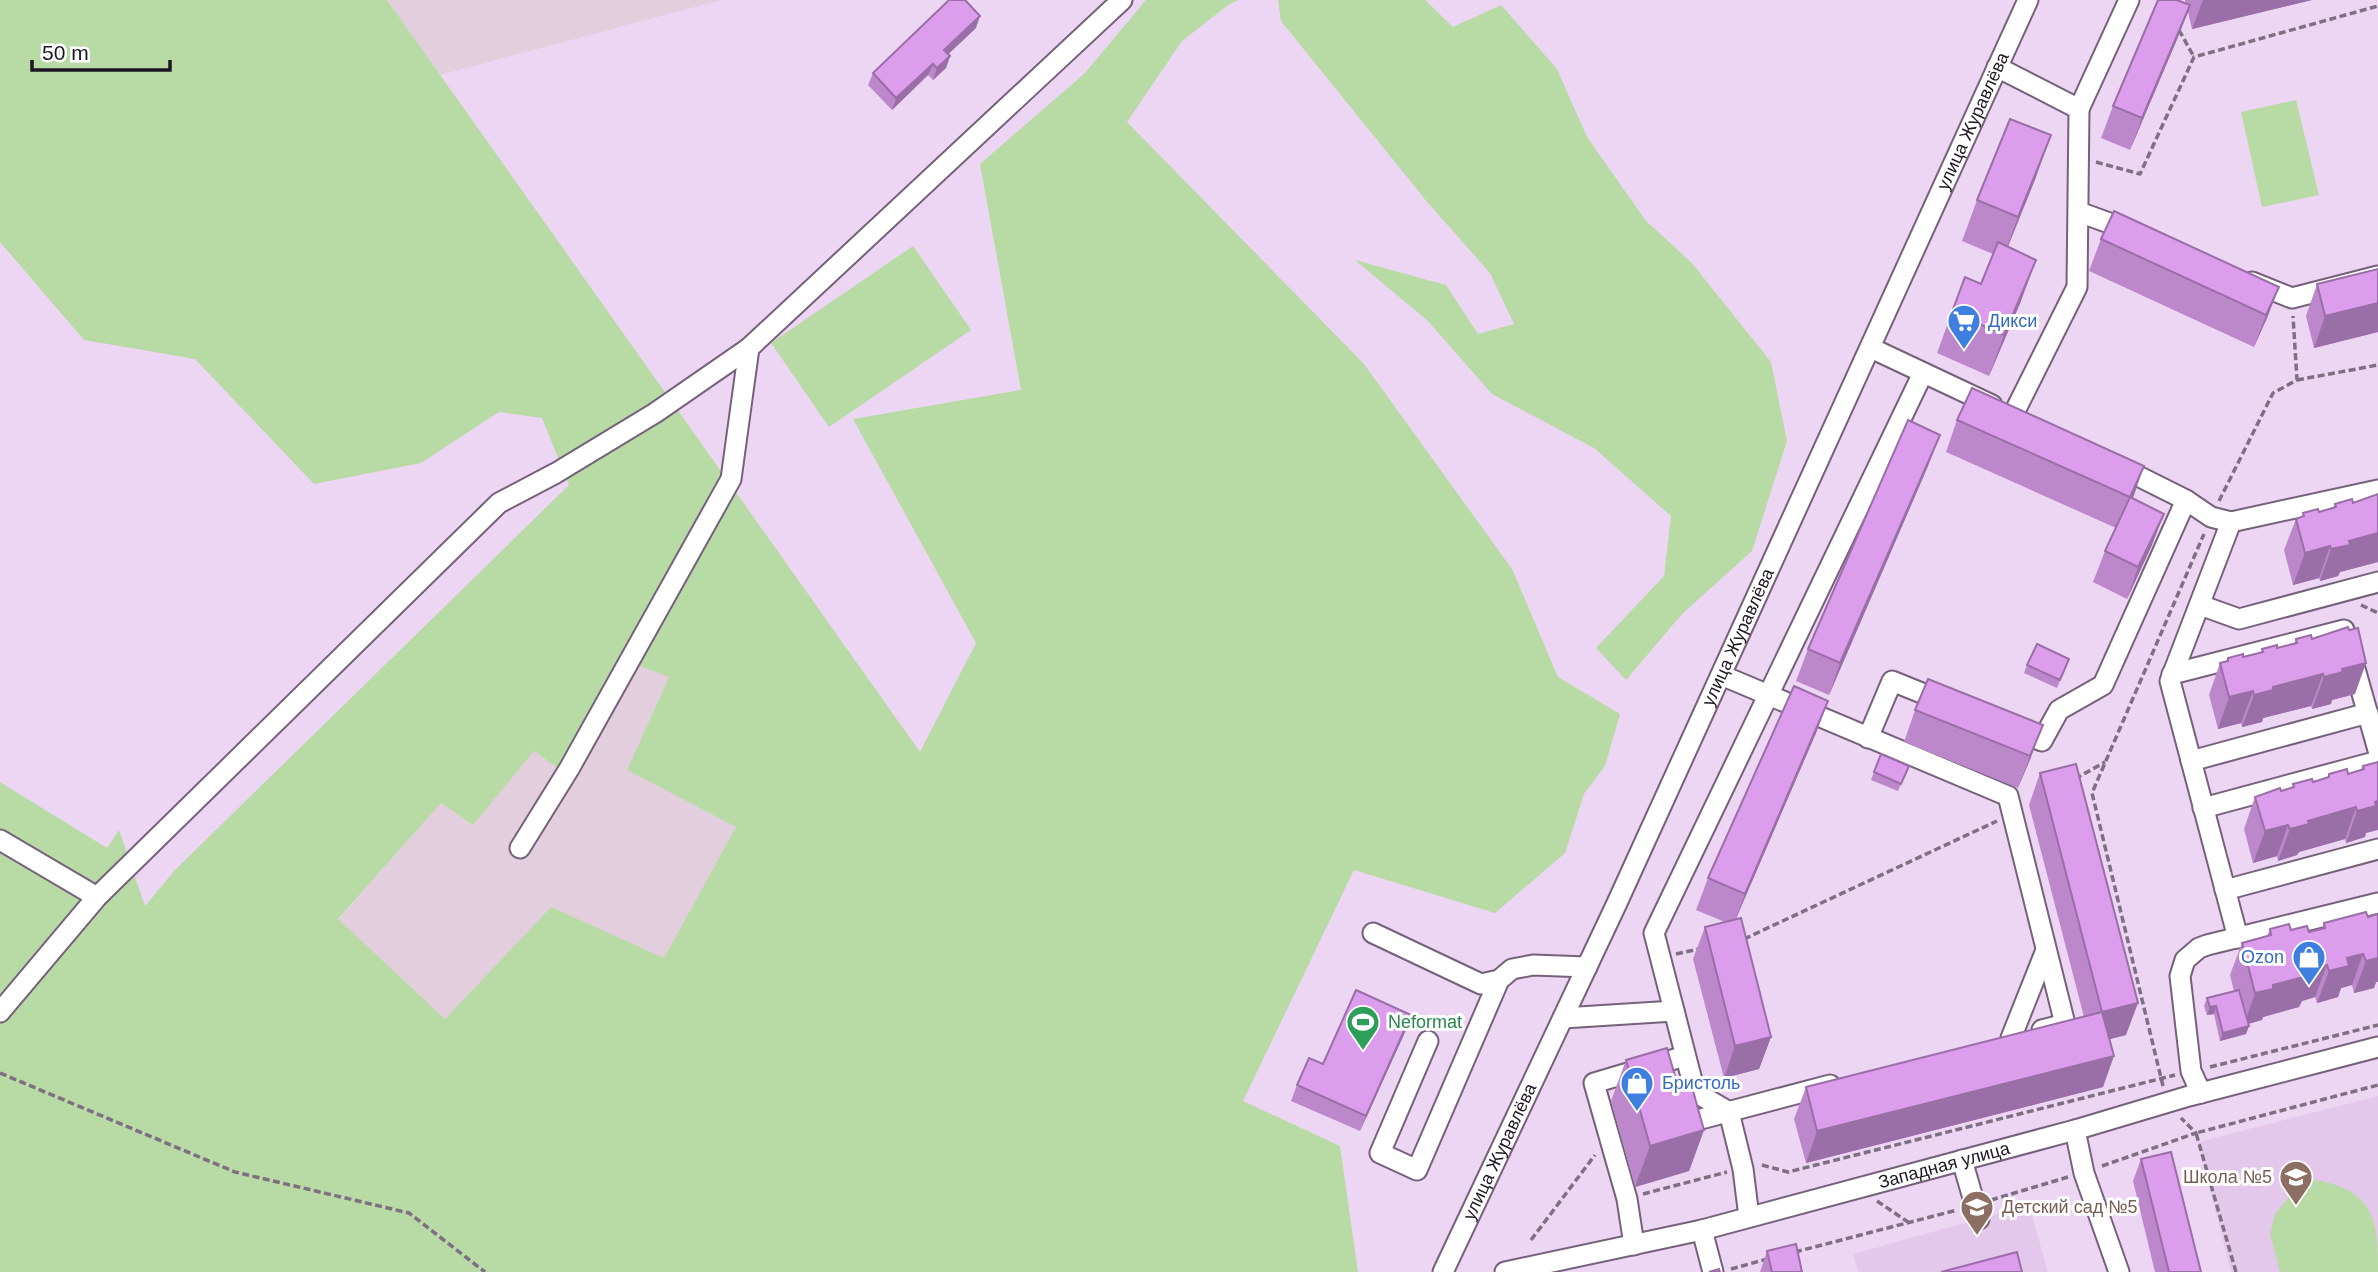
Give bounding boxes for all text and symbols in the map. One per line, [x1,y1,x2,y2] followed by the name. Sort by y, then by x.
[32,28,170,72] scale bar
[42,41,89,64] text: 50 m
[1933,48,2013,193] street label: улица Журавлёва
[1945,302,1983,351] supermarket icon: Дикси
[1988,311,2037,331] place label: Дикси
[1698,564,1778,709] street label: улица Журавлёва
[2290,938,2328,987] shop icon: Ozon
[2241,947,2284,967] place label: Ozon
[1344,1003,1382,1052] sports icon: Neformat
[1388,1012,1462,1032] place label: Neformat
[1618,1064,1656,1113] shop icon: Бристоль
[1662,1073,1740,1093] place label: Бристоль
[1459,1079,1541,1223] street label: улица Журавлёва
[1876,1138,2013,1192] street label: Западная улица
[2277,1158,2315,1207] school or university icon: Школа №5
[2183,1167,2272,1187] place label: Школа №5
[1958,1188,1996,1237] school or university icon: Детский сад №5
[2002,1197,2137,1217] place label: Детский сад №5

